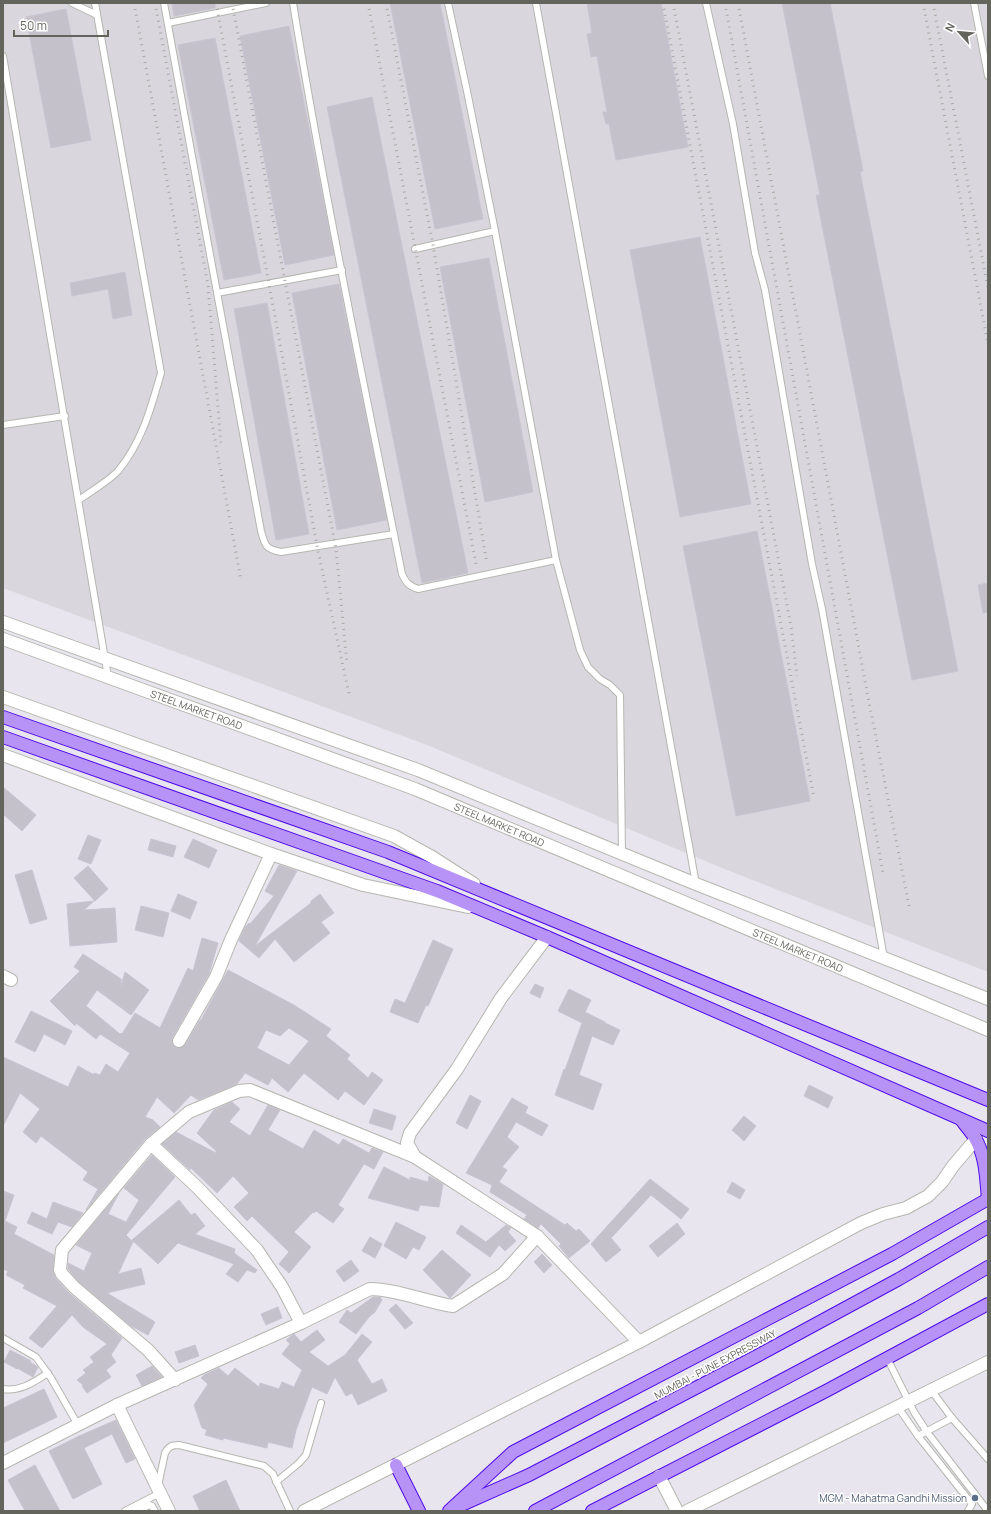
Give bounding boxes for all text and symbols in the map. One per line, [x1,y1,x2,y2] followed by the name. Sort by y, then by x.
[14,12,108,38] scale bar
[939,12,979,52] north arrow
[20,17,47,34] text: 50 m
[941,20,958,34] text: N
[149,686,245,733] street label: STEEL MARKET ROAD
[452,799,547,850] street label: STEEL MARKET ROAD
[751,925,846,975] street label: STEEL MARKET ROAD
[652,1326,779,1402] street label: MUMBAI - PUNE EXPRESSWAY
[819,1491,967,1505] place label: MGM - Mahatma Gandhi Mission
[970,1493,980,1503] marker: MGM - Mahatma Gandhi Mission

